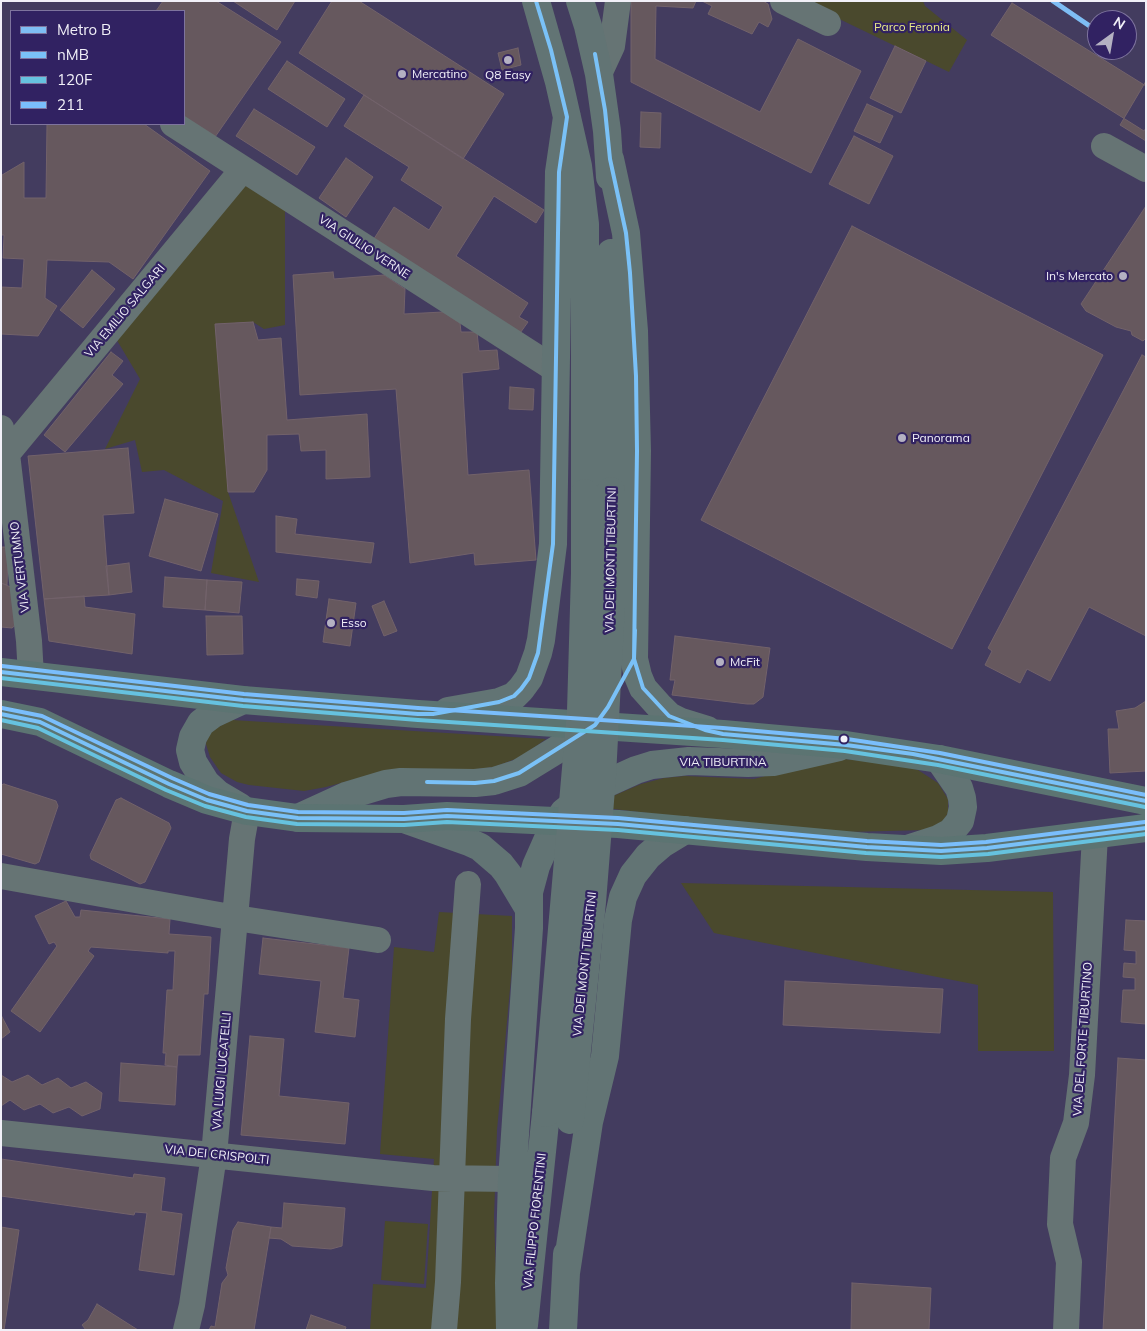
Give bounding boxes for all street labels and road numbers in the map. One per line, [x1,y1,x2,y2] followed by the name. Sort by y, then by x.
[316,212,412,282] street label: VIA GIULIO VERNE
[82,261,168,361] street label: VIA EMILIO SALGARI
[603,487,619,633] street label: VIA DEI MONTI TIBURTINI
[7,521,33,613] street label: VIA VERTUMNO
[680,755,766,769] street label: VIA TIBURTINA
[570,891,600,1037] street label: VIA DEI MONTI TIBURTINI
[1070,962,1096,1116] street label: VIA DEL FORTE TIBURTINO
[210,1012,234,1130] street label: VIA LUIGI LUCATELLI
[164,1142,270,1168] street label: VIA DEI CRISPOLTI
[521,1152,549,1290] street label: VIA FILIPPO FIORENTINI

